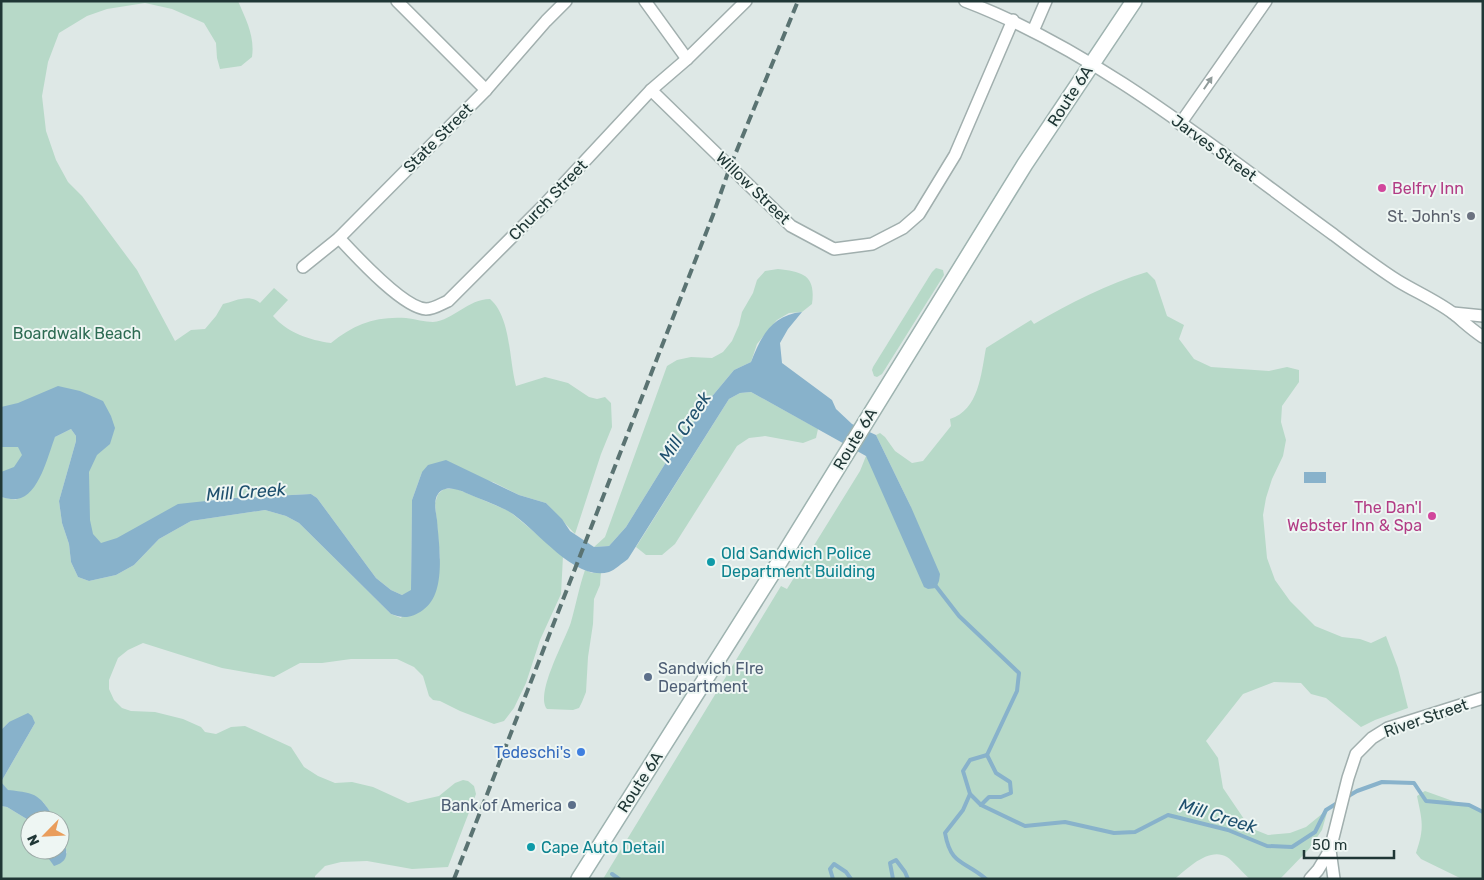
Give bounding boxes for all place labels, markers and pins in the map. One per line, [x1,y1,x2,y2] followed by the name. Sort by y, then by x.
[1392,179,1464,198] place label: Belfry Inn
[1376,182,1388,194] marker: Belfry Inn
[1387,207,1461,226] place label: St. John's
[1465,210,1477,222] marker: St. John's
[1287,498,1422,535] place label: The Dan'l Webster Inn & Spa
[1426,510,1438,522] marker: The Dan'l Webster Inn & Spa
[721,544,875,581] place label: Old Sandwich Police Department Building
[705,556,717,568] marker: Old Sandwich Police Department Building
[658,659,764,696] place label: Sandwich FIre Department
[642,671,654,683] marker: Sandwich FIre Department
[494,743,571,762] place label: Tedeschi's
[575,746,587,758] marker: Tedeschi's
[441,796,562,815] place label: Bank of America
[566,799,578,811] marker: Bank of America
[541,838,665,857] place label: Cape Auto Detail
[525,841,537,853] marker: Cape Auto Detail

